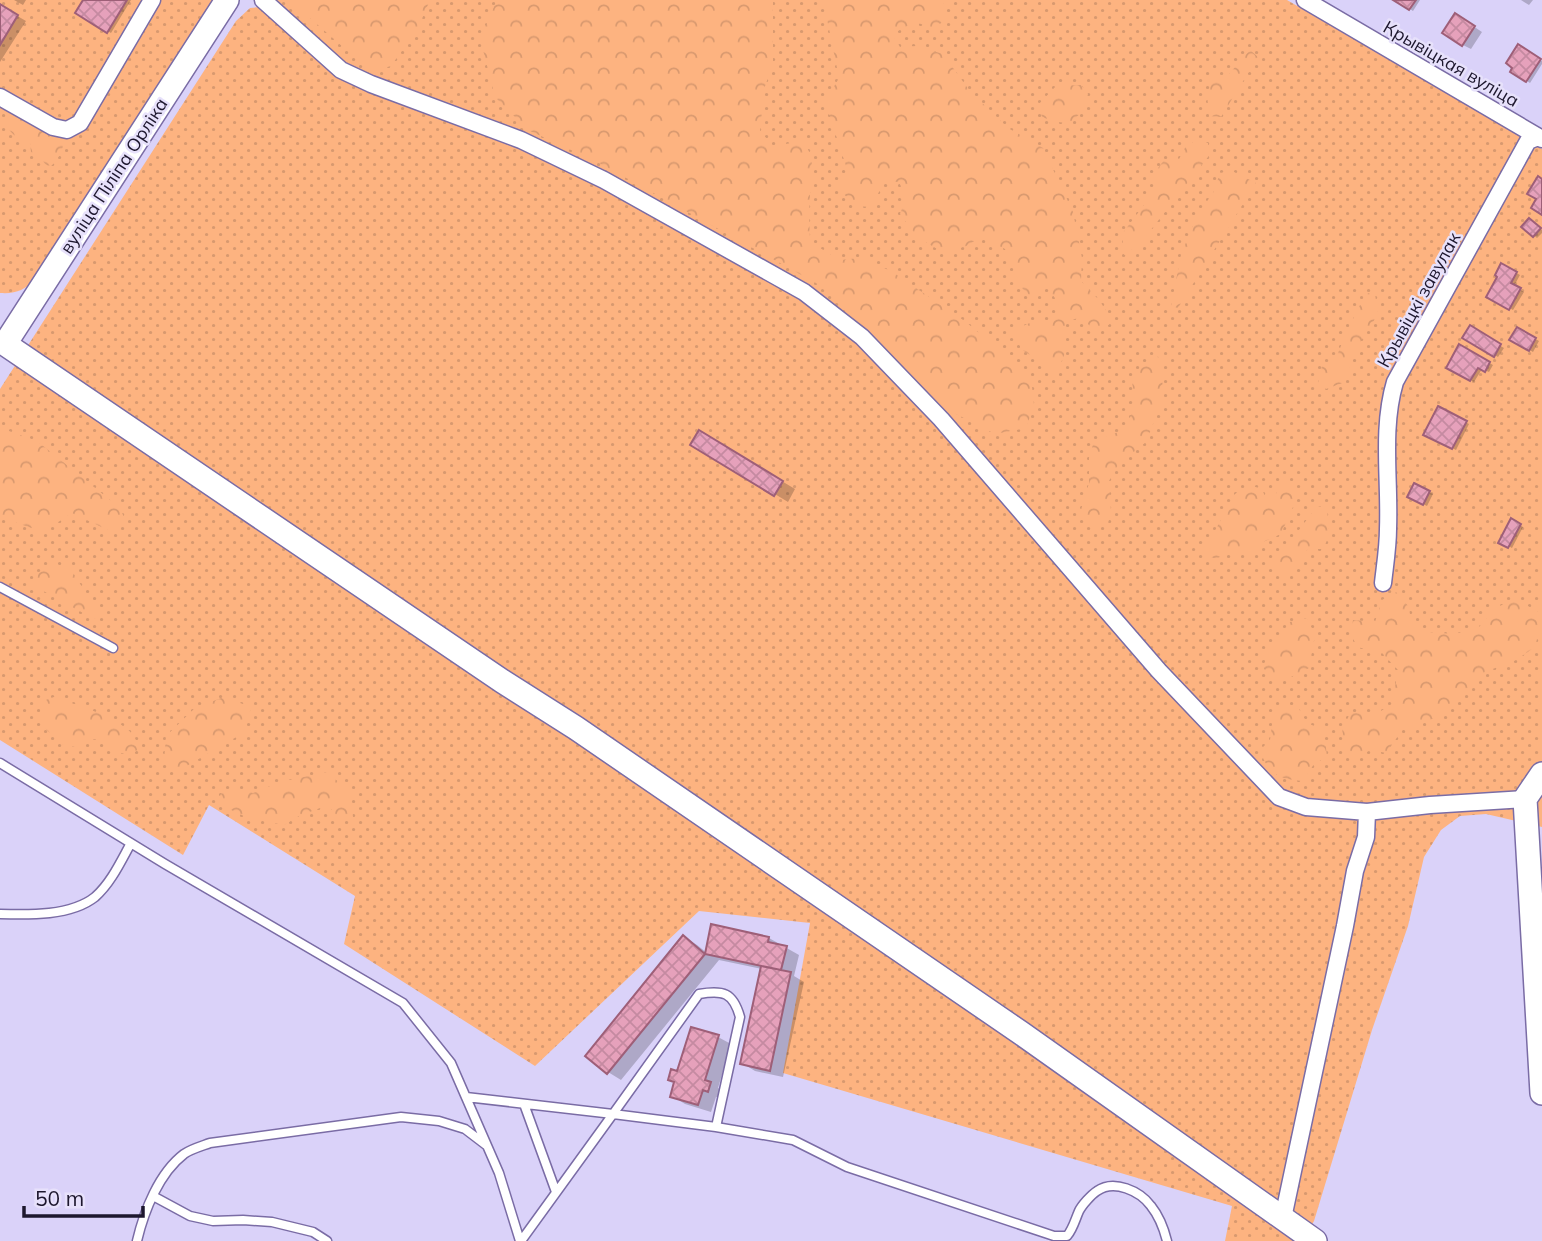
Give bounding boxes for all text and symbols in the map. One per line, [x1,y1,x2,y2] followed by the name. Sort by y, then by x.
[1379,15,1523,112] street label: Крывіцкая вуліца
[55,94,173,258] street label: вуліца Піліпа Орліка
[1372,228,1465,371] street label: Крывіцкі завулак
[24,1174,144,1218] scale bar
[35,1185,84,1211] text: 50 m

